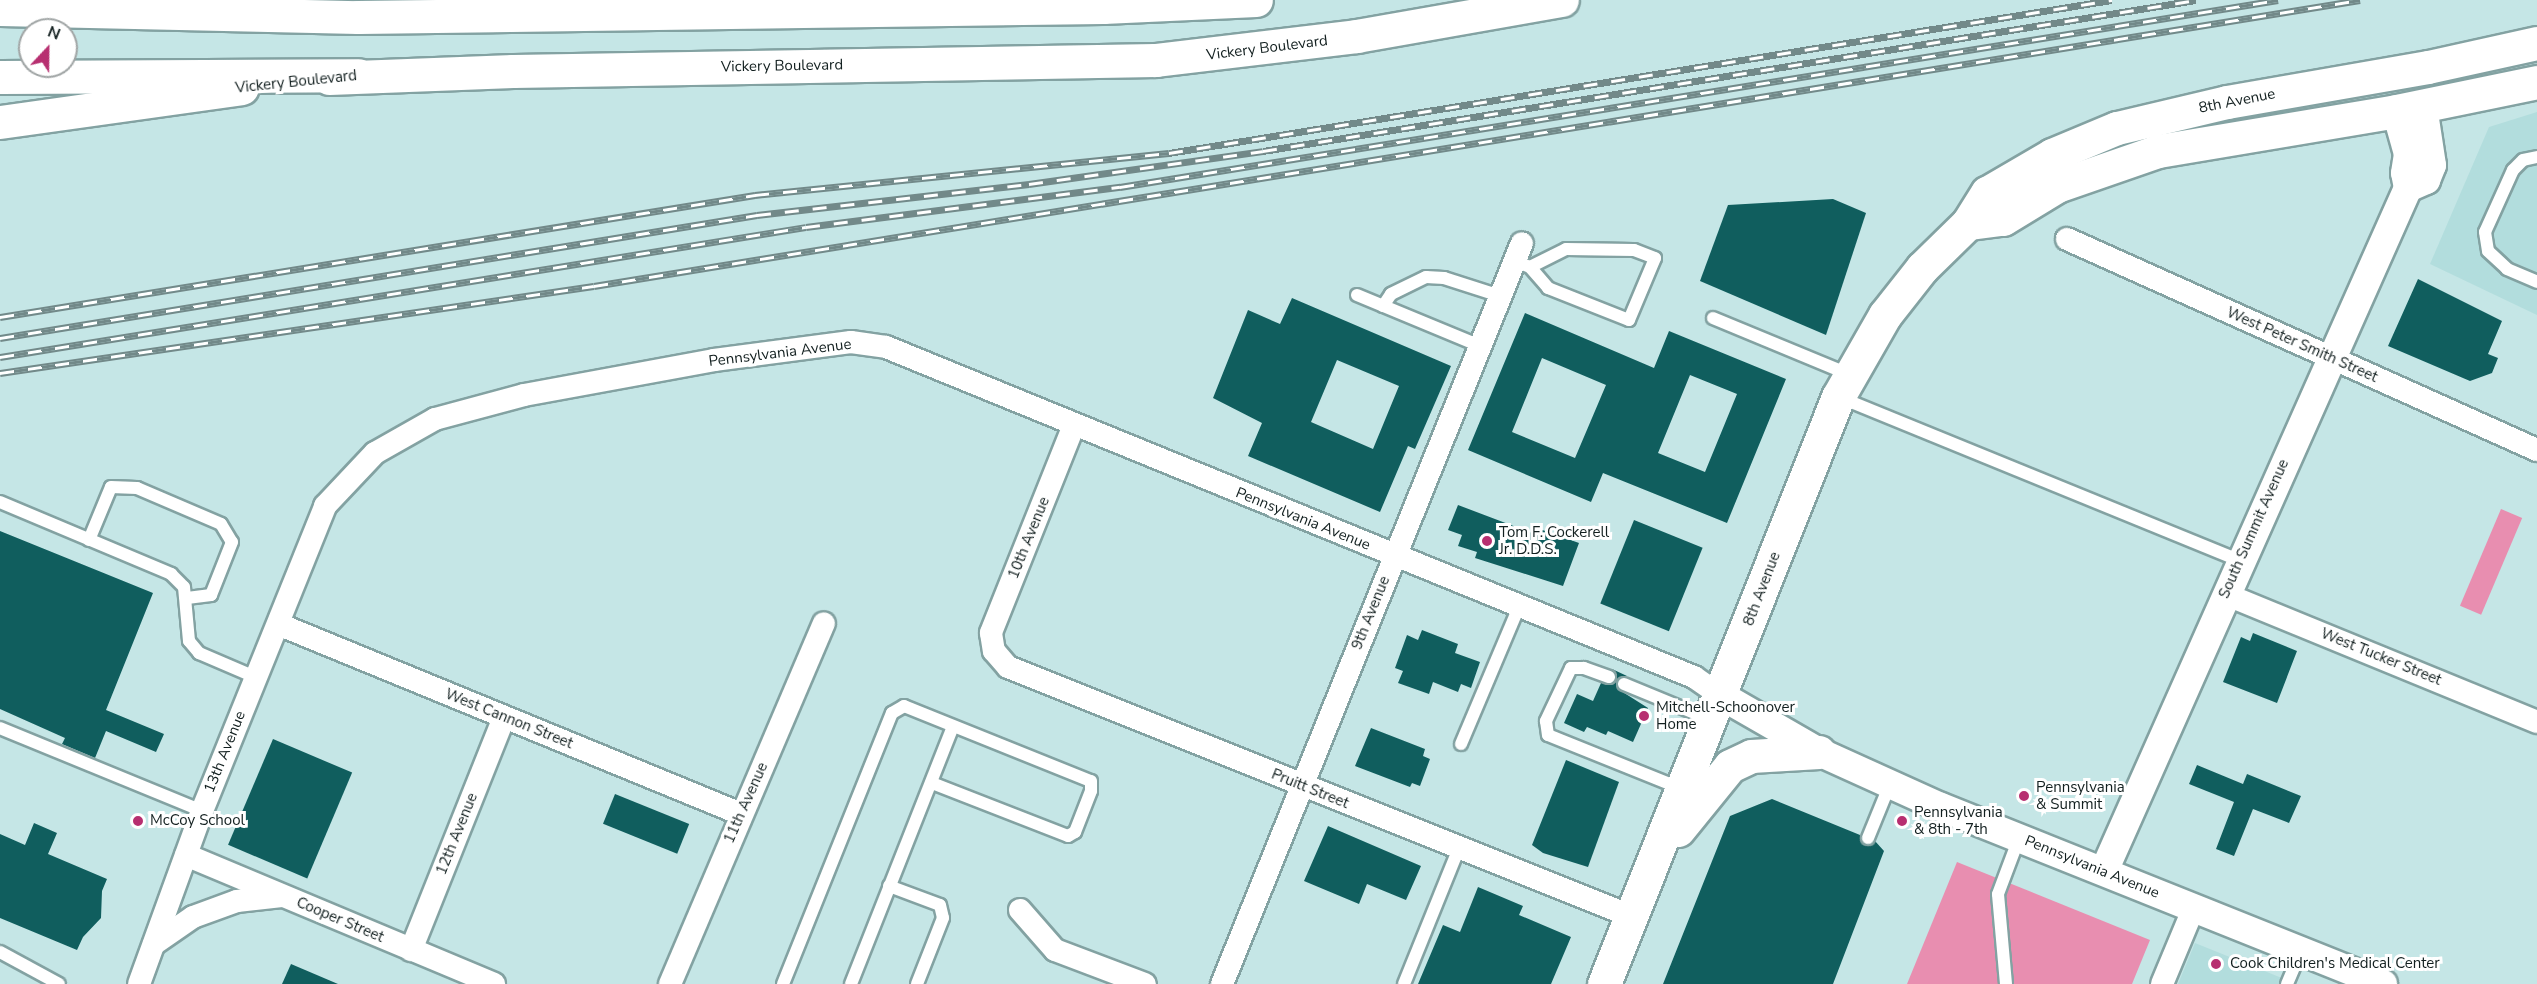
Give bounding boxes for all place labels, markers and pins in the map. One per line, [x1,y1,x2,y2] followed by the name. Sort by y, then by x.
[1499,523,1609,558] place label: Tom F. Cockerell Jr. D.D.S.
[1480,534,1494,548] marker: Tom F. Cockerell Jr. D.D.S.
[1656,698,1795,733] place label: Mitchell-Schoonover Home
[1637,709,1651,723] marker: Mitchell-Schoonover Home
[2036,778,2125,813] place label: Pennsylvania & Summit
[2017,789,2031,803] marker: Pennsylvania & Summit
[1914,803,2003,838] place label: Pennsylvania & 8th - 7th
[150,812,245,830] place label: McCoy School
[131,814,145,828] marker: McCoy School
[1895,814,1909,828] marker: Pennsylvania & 8th - 7th
[2207,955,2225,973] marker: Cook Children's Medical Center
[2230,955,2440,973] place label: Cook Children's Medical Center

